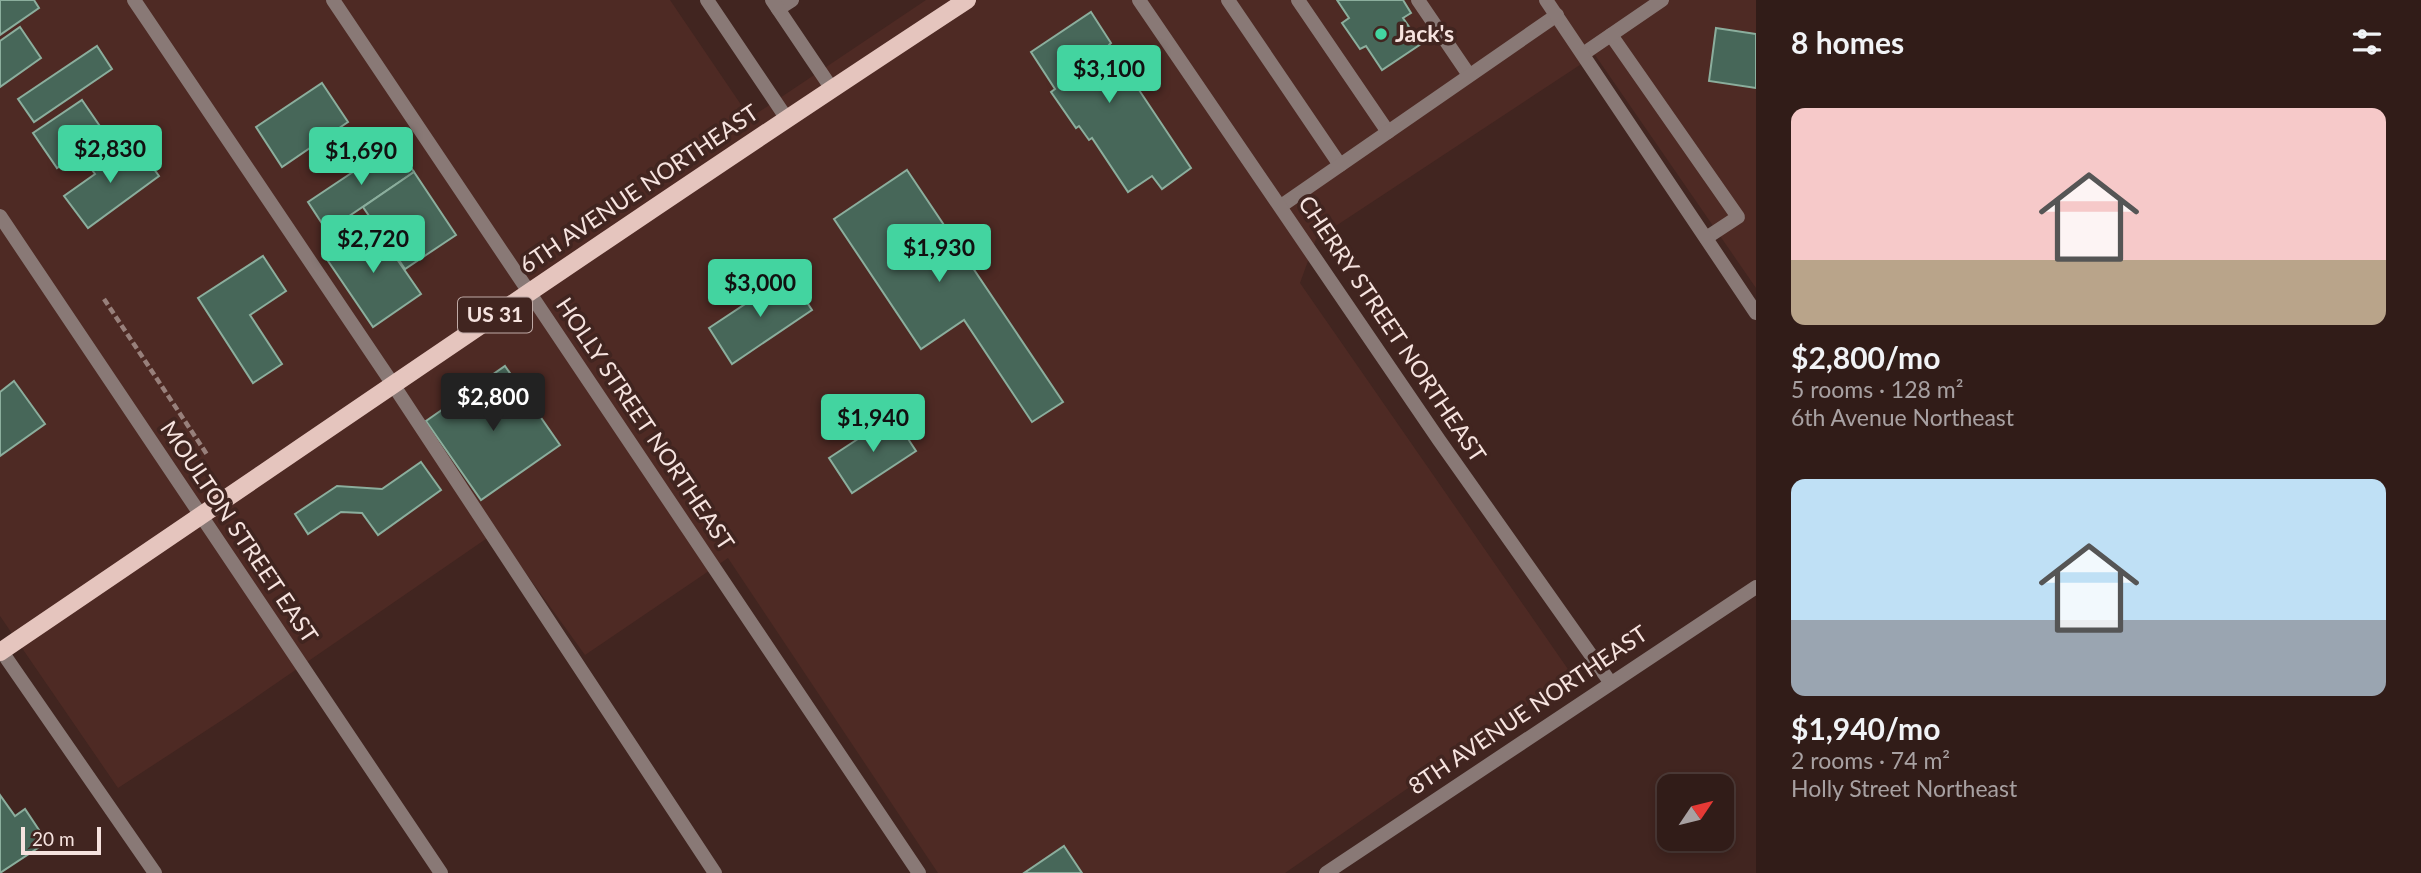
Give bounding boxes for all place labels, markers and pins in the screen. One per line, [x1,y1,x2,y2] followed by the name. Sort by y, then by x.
[1395,19,1454,47] place label: Jack's
[1373,26,1389,42] marker: Jack's
[1052,46,1166,105] pin: $3,100
[53,125,167,185] pin: $2,830
[304,128,418,187] pin: $1,690
[316,216,430,275] pin: $2,720
[882,224,996,284] pin: $1,930
[703,260,817,319] pin: $3,000
[436,374,550,433] pin: $2,800
[816,394,930,454] pin: $1,940

